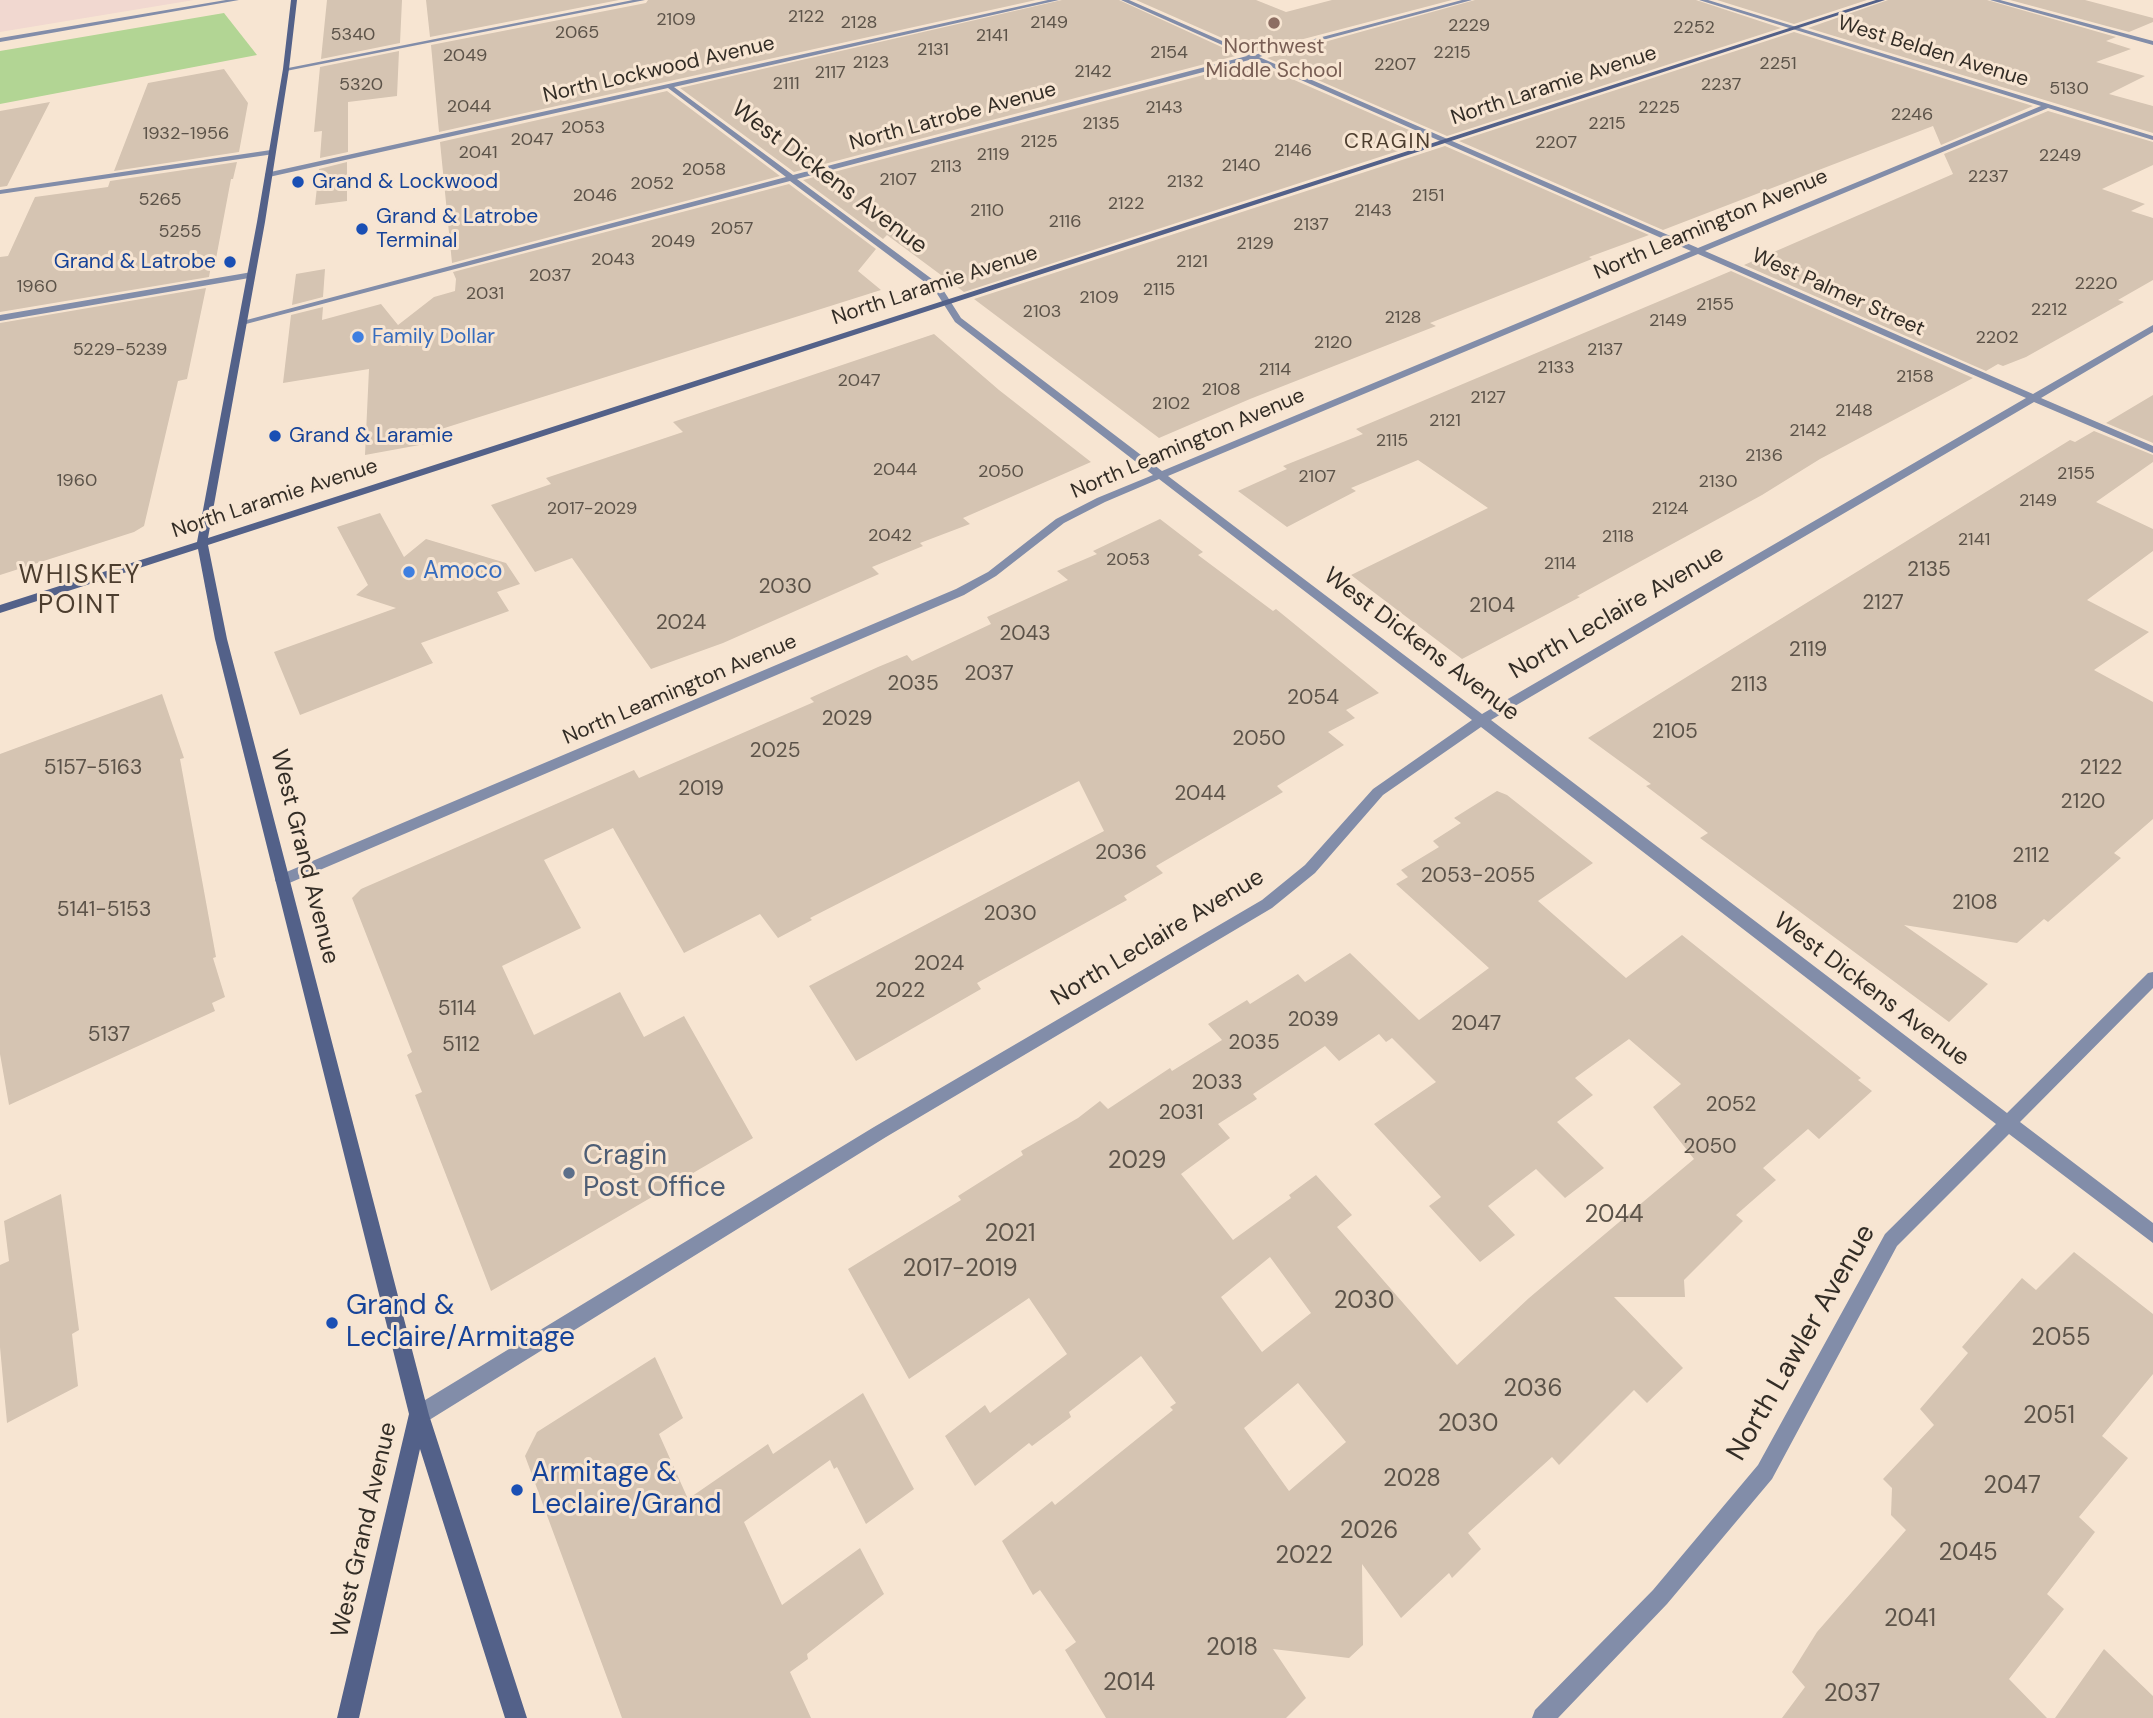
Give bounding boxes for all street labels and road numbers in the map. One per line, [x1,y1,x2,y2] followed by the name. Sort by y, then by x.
[1834,11,2032,93] street label: West Belden Avenue
[541,31,777,109] street label: North Lockwood Avenue
[1448,41,1660,131] street label: North Laramie Avenue
[847,77,1059,157] street label: North Latrobe Avenue
[725,95,933,261] street label: West Dickens Avenue
[1590,164,1832,286] street label: North Leamington Avenue
[829,241,1041,331] street label: North Laramie Avenue
[1748,244,1928,342] street label: West Palmer Street
[1067,383,1309,505] street label: North Leamington Avenue
[169,454,381,544] street label: North Laramie Avenue
[1505,540,1729,686] street label: North Leclaire Avenue
[1317,562,1525,728] street label: West Dickens Avenue
[559,629,801,751] street label: North Leamington Avenue
[263,747,345,967] street label: West Grand Avenue
[1046,863,1270,1013] street label: North Leclaire Avenue
[1767,907,1975,1073] street label: West Dickens Avenue
[1721,1219,1883,1467] street label: North Lawler Avenue
[326,1420,404,1640] street label: West Grand Avenue

